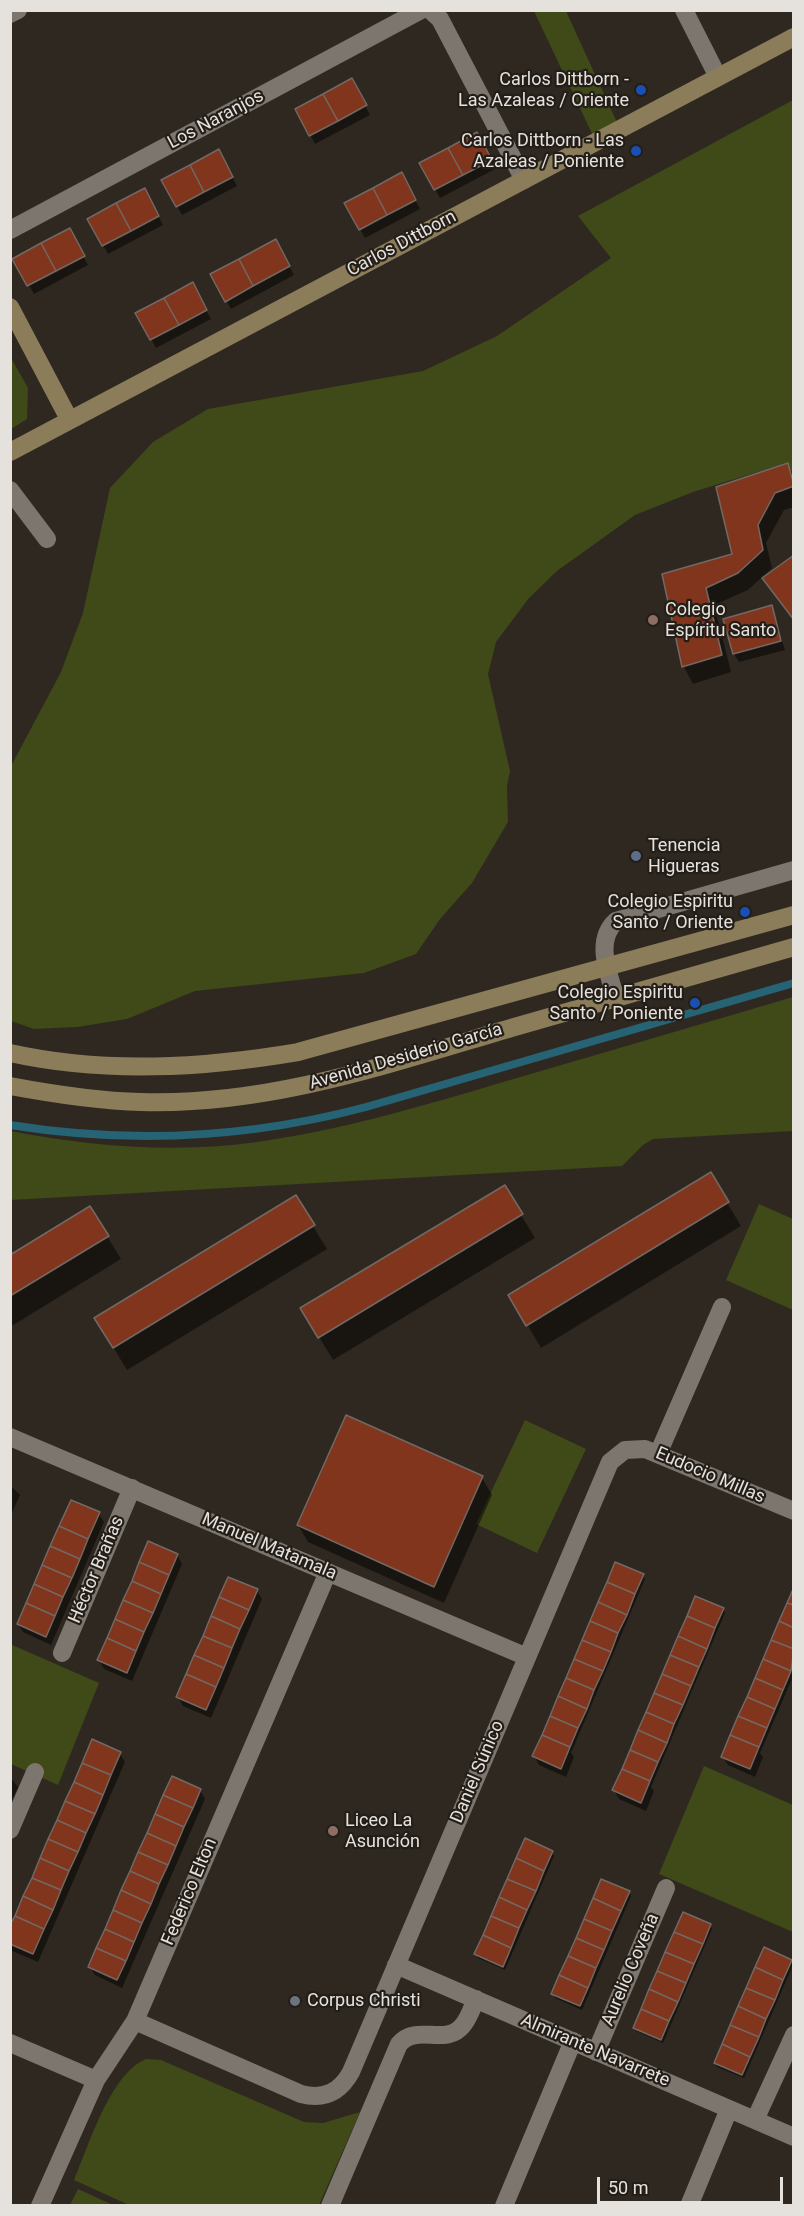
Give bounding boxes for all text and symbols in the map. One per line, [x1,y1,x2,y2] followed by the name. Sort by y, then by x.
[458,69,629,112] place label: Carlos Dittborn - Las Azaleas / Oriente
[634,83,648,97] marker: Carlos Dittborn - Las Azaleas / Oriente
[164,86,268,154] street label: Los Naranjos
[461,130,624,172] place label: Carlos Dittborn - Las Azaleas / Poniente
[629,144,643,158] marker: Carlos Dittborn - Las Azaleas / Poniente
[344,206,460,282] street label: Carlos Dittborn
[665,599,776,642] place label: Colegio Espíritu Santo
[646,613,660,627] marker: Colegio Espíritu Santo
[648,835,720,878] place label: Tenencia Higueras
[629,849,643,863] marker: Tenencia Higueras
[608,891,733,934] place label: Colegio Espiritu Santo / Oriente
[738,905,752,919] marker: Colegio Espiritu Santo / Oriente
[550,982,683,1024] place label: Colegio Espiritu Santo / Poniente
[688,996,702,1010] marker: Colegio Espiritu Santo / Poniente
[307,1019,505,1095] street label: Avenida Desiderio García
[652,1443,768,1509] street label: Eudocio Millas
[198,1509,340,1585] street label: Manuel Matamala
[65,1513,129,1627] street label: Héctor Brañas
[447,1718,509,1826] street label: Daniel Súnico
[345,1810,420,1852] place label: Liceo La Asunción
[326,1824,340,1838] marker: Liceo La Asunción
[158,1835,222,1949] street label: Federico Elton
[598,1910,664,2030] street label: Aurelio Coveña
[307,1990,421,2012] place label: Corpus Christi
[288,1994,302,2008] marker: Corpus Christi
[517,2010,673,2092] street label: Almirante Navarrete
[600,2165,786,2203] scale bar
[608,2177,648,2198] text: 50 m

